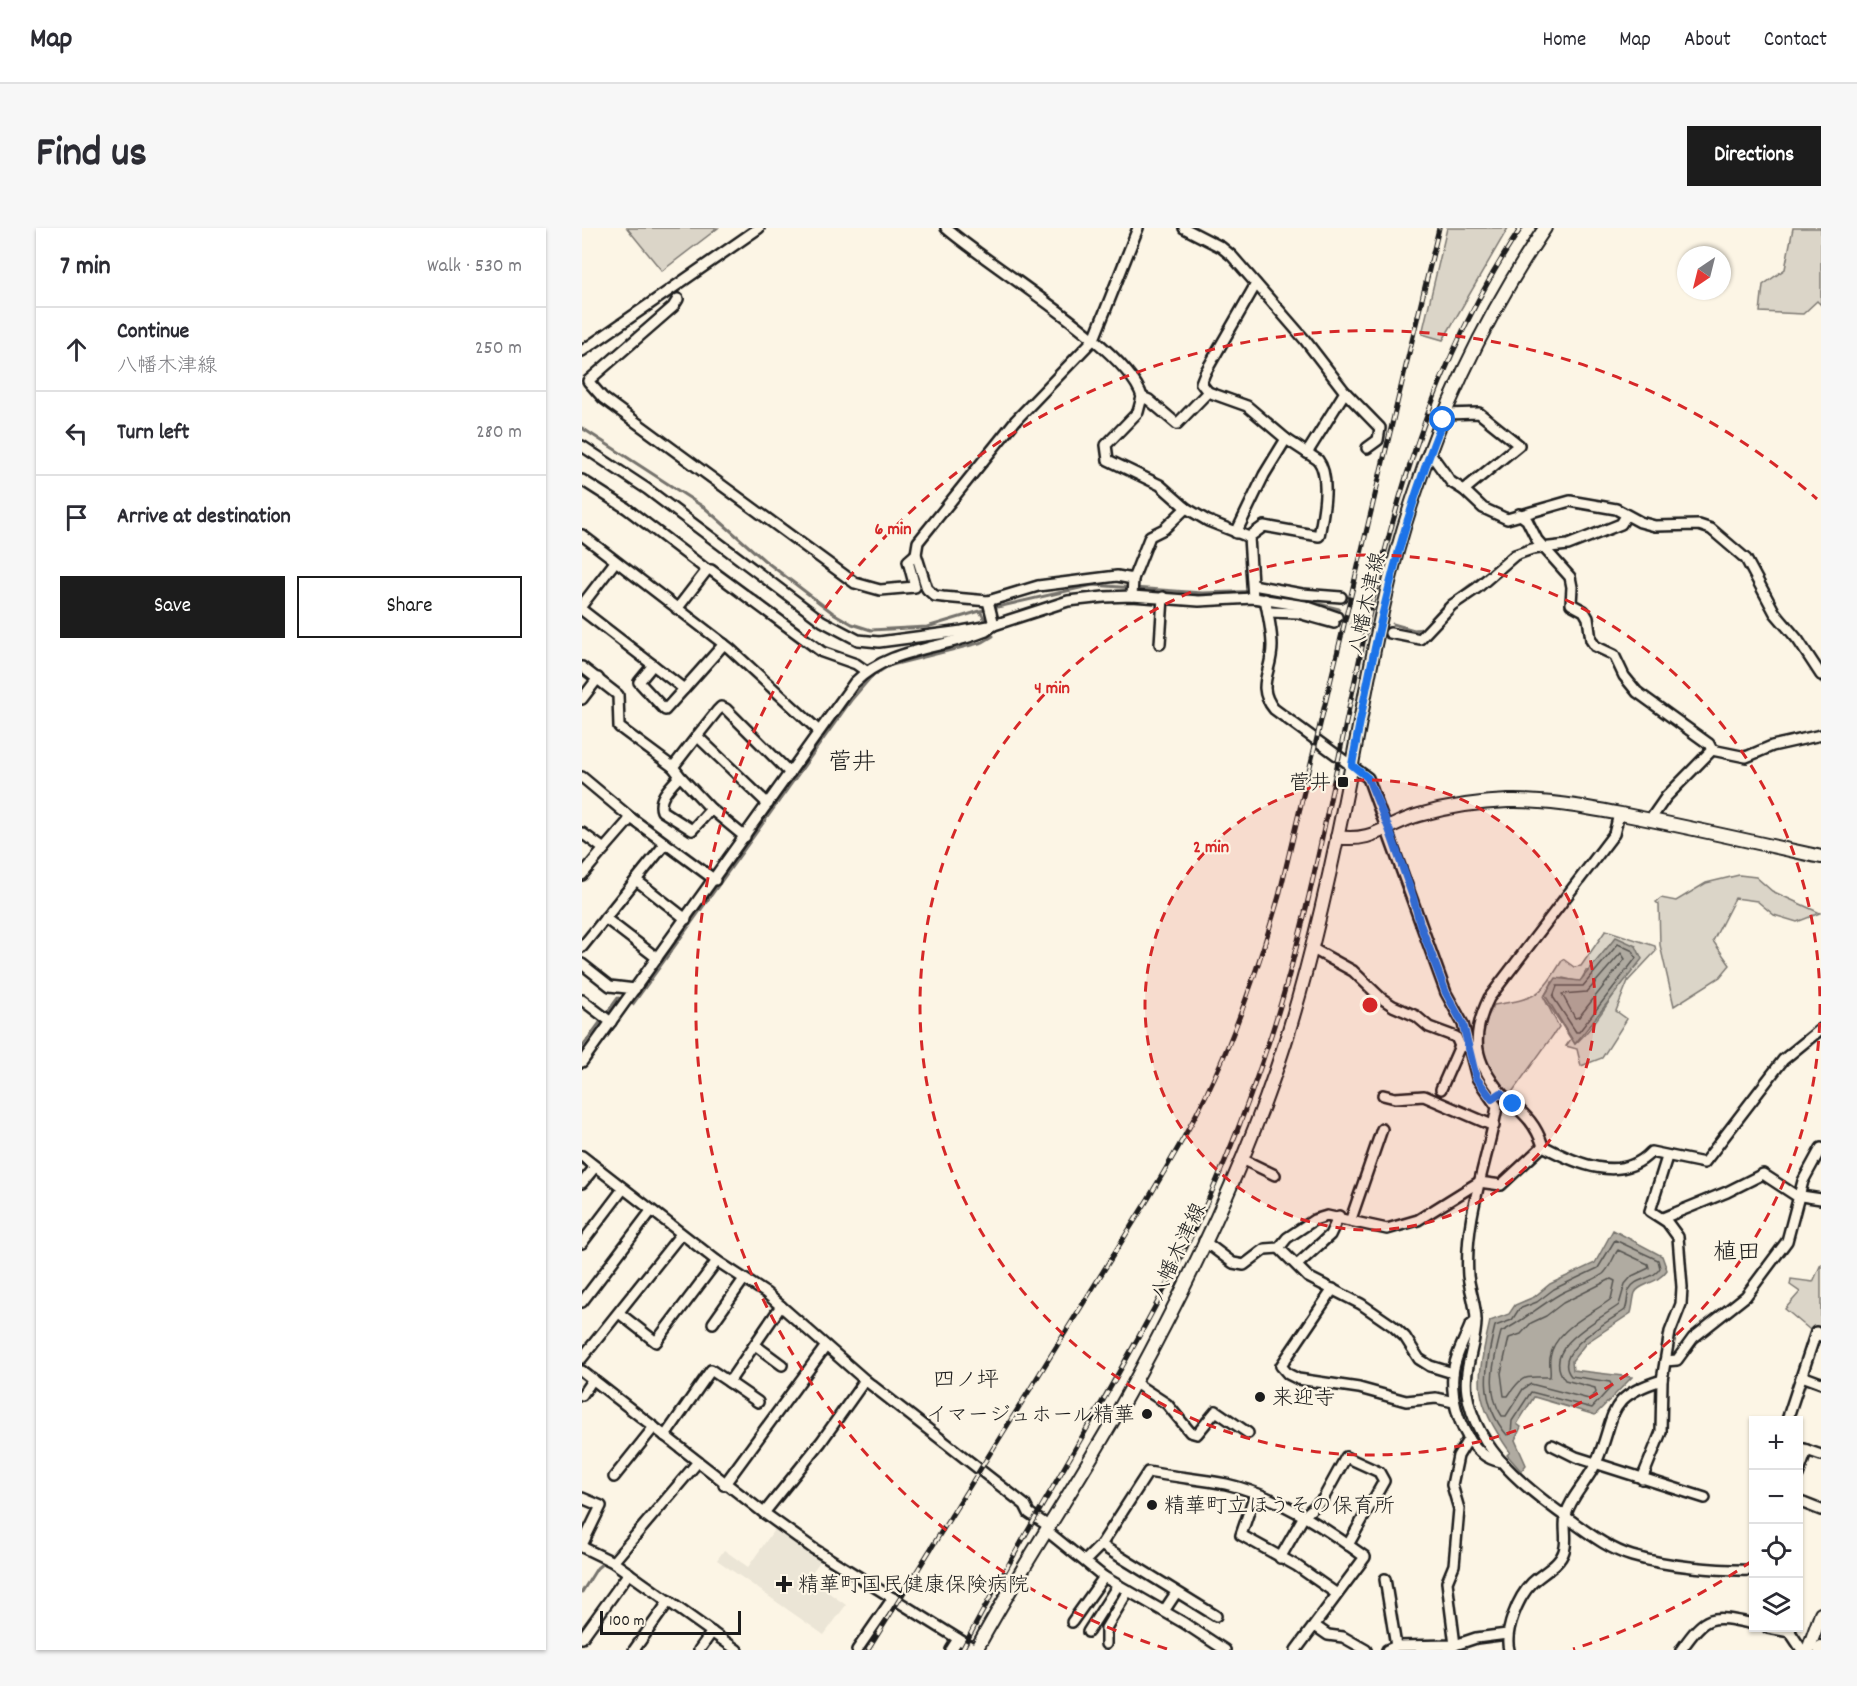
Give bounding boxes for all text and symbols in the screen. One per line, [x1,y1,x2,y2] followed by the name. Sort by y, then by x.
[30,21,72,61] text: Map
[1542,26,1586,56] text: Home
[1619,26,1651,56] text: Map
[1684,26,1731,56] text: About
[1764,26,1827,56] text: Contact
[36,126,147,186] text: Find us
[1687,126,1821,186] button: Directions
[1677,246,1731,300] north arrow
[60,249,111,286] text: 7 min
[427,253,522,281] text: Walk · 530 m
[117,317,189,348] text: Continue
[60,333,93,366] icon: ahead
[475,335,522,363] text: 250 m
[117,353,217,381] text: 八幡木津線
[1429,406,1455,432] route start
[60,417,93,450] icon: left
[117,418,189,449] text: Turn left
[476,419,522,447] text: 280 m
[60,501,93,534] icon: arrive
[117,502,291,533] text: Arrive at destination
[875,518,911,543] text: 6 min
[1342,549,1395,658] street label: 八幡木津線
[60,576,285,638] button: Save
[297,576,522,638] button: Share
[1034,677,1070,702] text: 4 min
[828,747,876,781] district label: 菅井
[1289,770,1331,800] place label: 菅井
[1336,775,1350,789] marker: 菅井
[1193,836,1229,861] text: 2 min
[1360,995,1380,1015] centre of rings
[1499,1090,1525,1116] route end
[1144,1198,1216,1306] street label: 八幡木津線
[1713,1237,1761,1271] district label: 植田
[933,1366,999,1397] district label: 四ノ坪
[1272,1385,1335,1415] place label: 来迎寺
[1253,1390,1267,1404] marker: 来迎寺
[926,1402,1135,1432] place label: イマージュホール精華
[1140,1407,1154,1421] marker: イマージュホール精華
[1749,1416,1803,1632] map controls
[1749,1416,1803,1470] button: +
[1749,1470,1803,1524] button: −
[1164,1493,1395,1523] place label: 精華町立ほうその保育所
[1145,1498,1159,1512] marker: 精華町立ほうその保育所
[1749,1524,1803,1578] button: locate
[798,1572,1029,1602] place label: 精華町国民健康保険病院
[775,1575,793,1593] marker: 精華町国民健康保険病院
[1749,1578,1803,1632] button: layers
[600,1608,741,1636] scale bar
[609,1610,645,1633] text: 100 m

